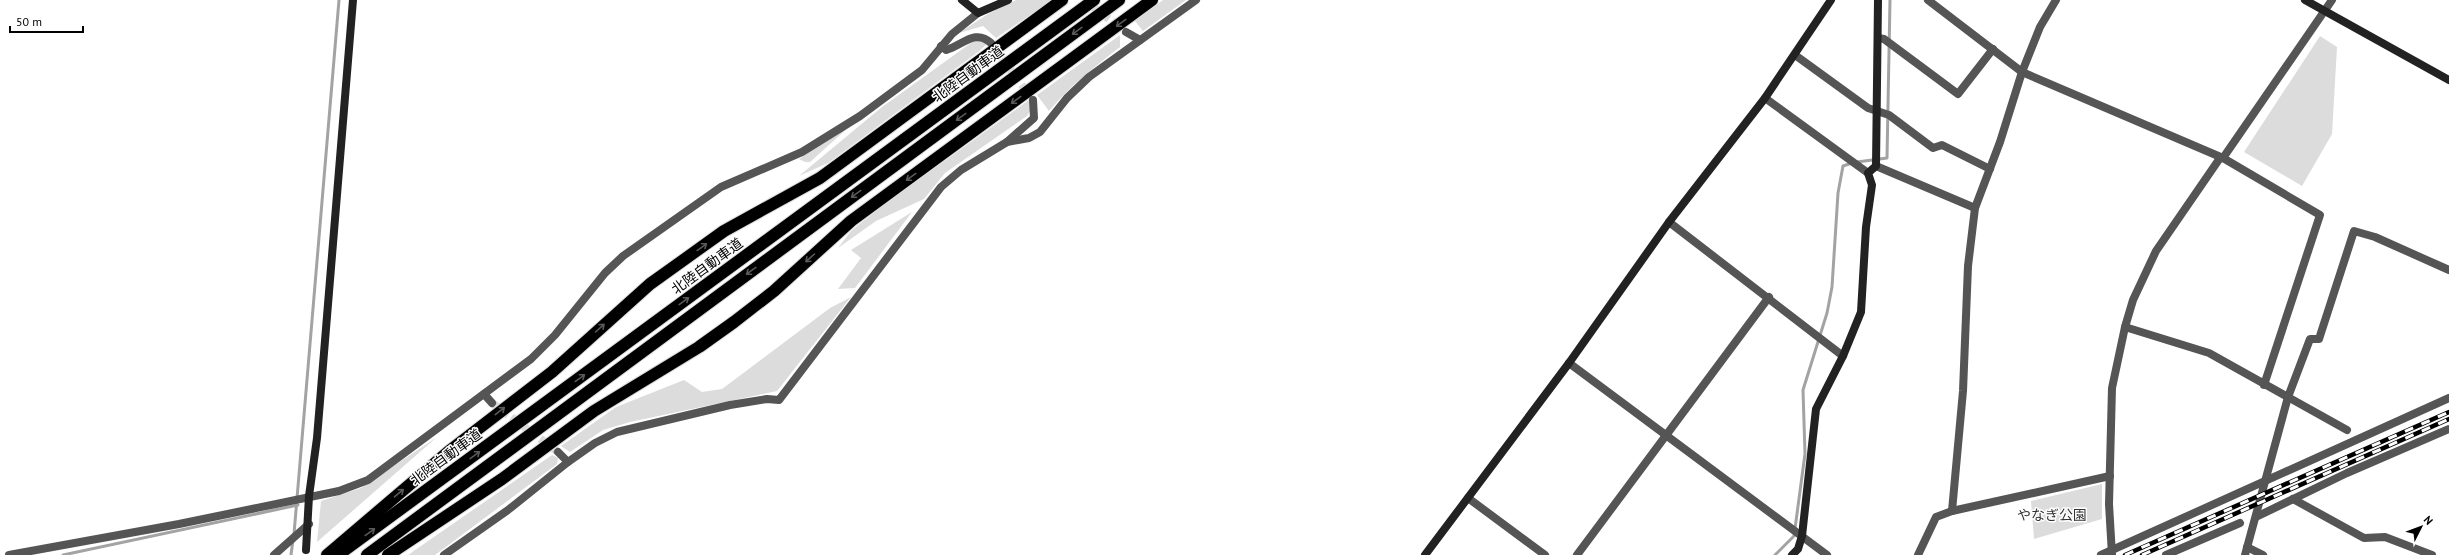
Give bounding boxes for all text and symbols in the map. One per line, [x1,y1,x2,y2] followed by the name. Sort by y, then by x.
[10,8,83,34] scale bar
[16,14,42,29] text: 50 m
[1116,19,1127,27] one-way arrow
[1071,27,1082,36] one-way arrow
[929,42,1007,106] street label: 北陸自動車道
[1011,96,1022,104] one-way arrow
[955,113,966,121] one-way arrow
[906,173,917,181] one-way arrow
[851,190,862,198] one-way arrow
[668,234,746,298] street label: 北陸自動車道
[696,243,707,251] one-way arrow
[805,253,815,263] one-way arrow
[746,267,757,275] one-way arrow
[679,297,690,305] one-way arrow
[595,324,606,333] one-way arrow
[574,374,585,382] one-way arrow
[495,407,506,416] one-way arrow
[407,425,485,489] street label: 北陸自動車道
[469,451,480,459] one-way arrow
[394,489,404,498] one-way arrow
[2017,506,2087,524] park label: やなぎ公園
[2401,507,2441,547] north arrow
[2421,513,2436,528] text: N
[364,528,375,536] one-way arrow

